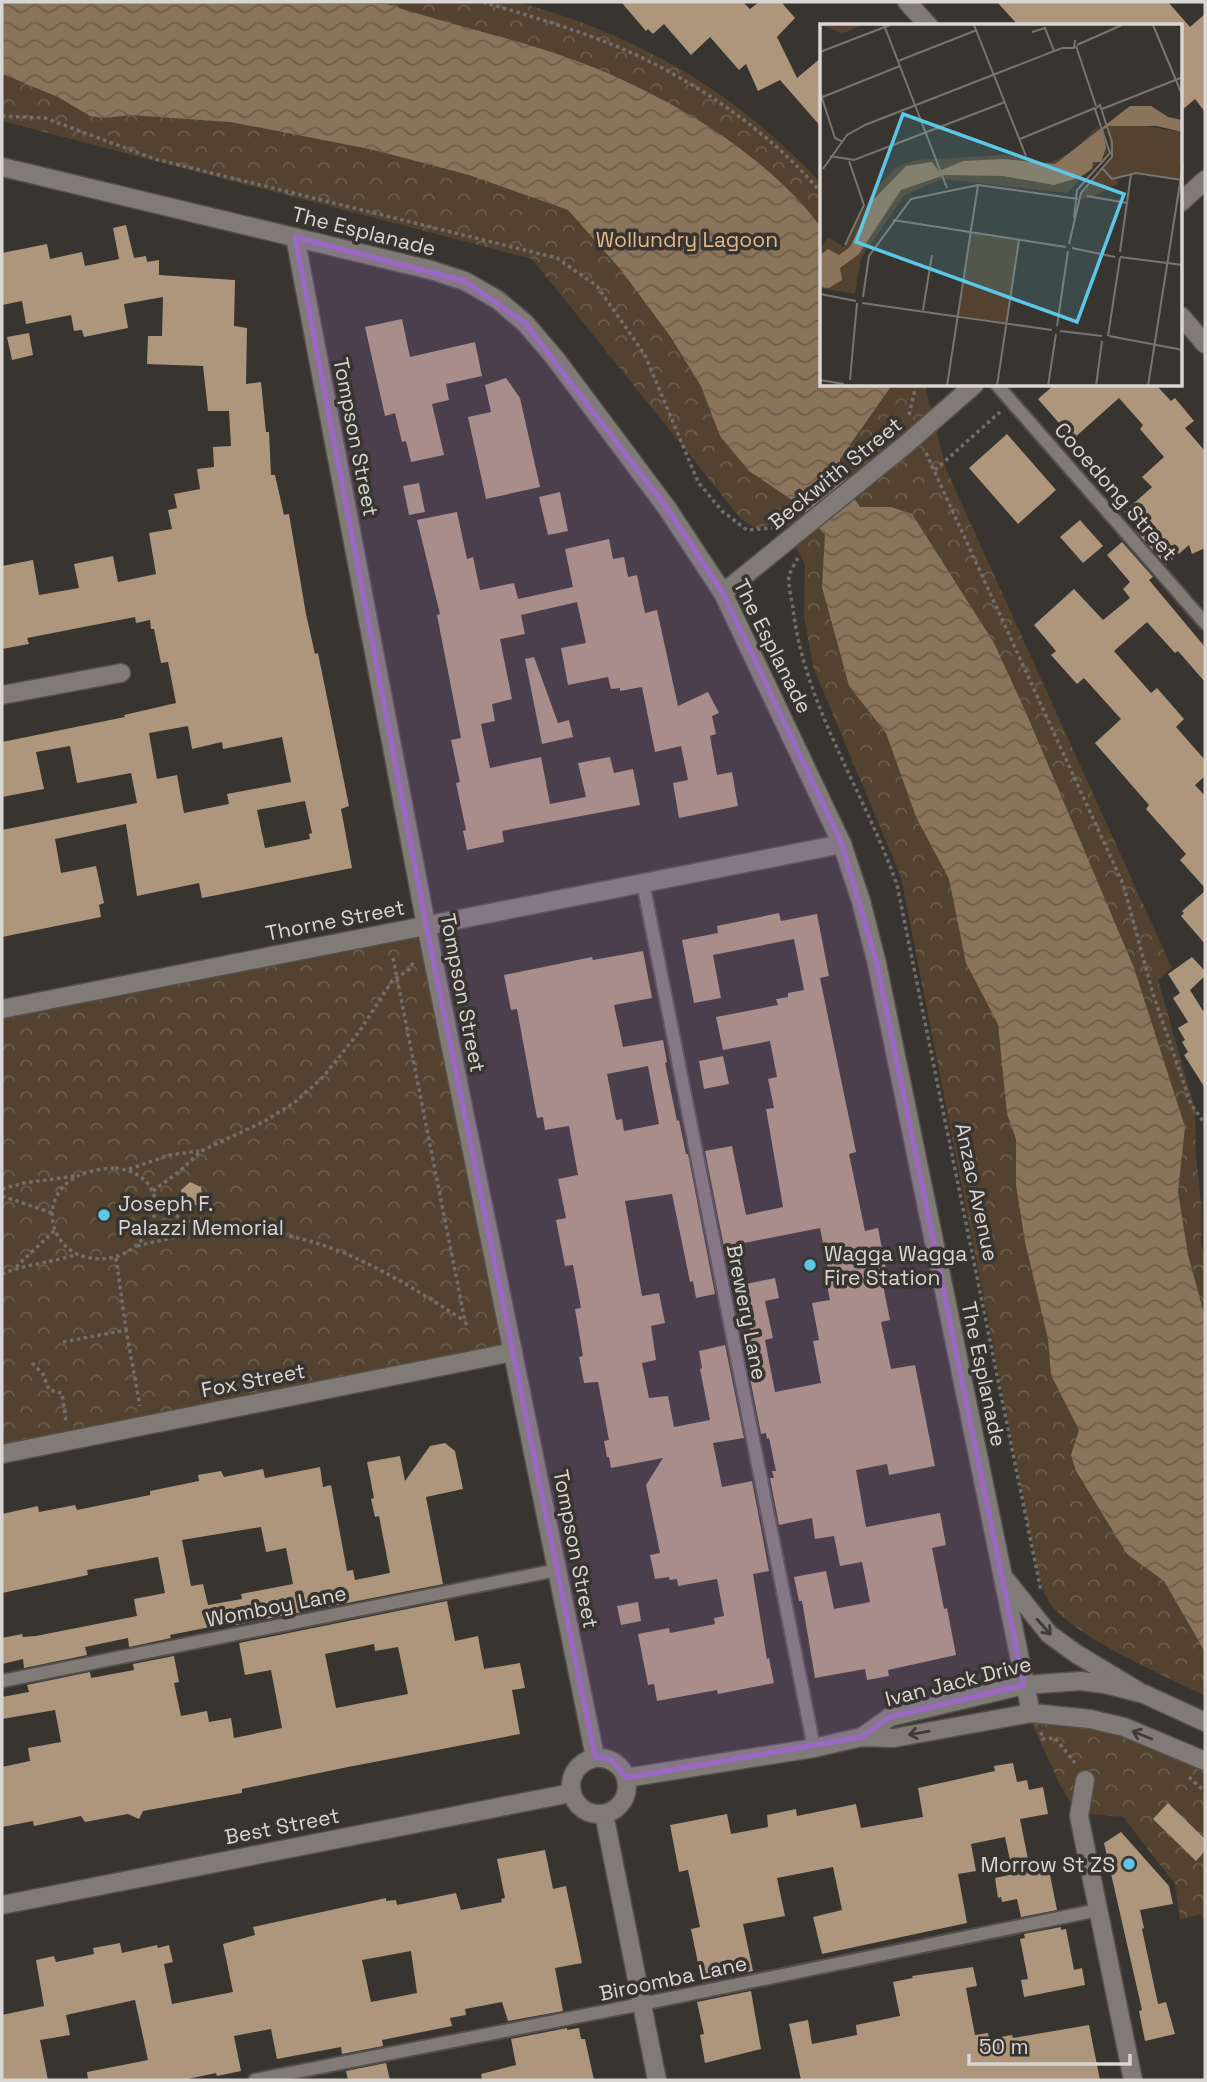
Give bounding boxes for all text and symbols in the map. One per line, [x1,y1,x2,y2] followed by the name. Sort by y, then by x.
[820,24,1182,387] inset map
[289,200,439,262] street label: The Esplanade
[596,226,778,253] park label: Wollundry Lagoon
[327,355,385,519] street label: Tompson Street
[763,411,907,535] street label: Beckwith Street
[1049,416,1183,566] street label: Cooedong Street
[728,574,818,718] street label: The Esplanade
[263,893,407,947] street label: Thorne Street
[434,911,492,1075] street label: Tompson Street
[949,1120,1005,1264] street label: Anzac Avenue
[118,1190,284,1241] place label: Joseph F. Palazzi Memorial
[96,1207,112,1223] marker: Joseph F. Palazzi Memorial
[824,1240,967,1291] place label: Wagga Wagga Fire Station
[721,1242,773,1382] street label: Brewery Lane
[802,1257,818,1273] marker: Wagga Wagga Fire Station
[955,1299,1013,1449] street label: The Esplanade
[199,1357,307,1403] street label: Fox Street
[547,1467,605,1631] street label: Tompson Street
[203,1579,349,1633] street label: Womboy Lane
[1036,1618,1052,1636] one-way arrow
[882,1650,1034,1712] street label: Ivan Jack Drive
[908,1727,931,1740] one-way arrow
[1132,1727,1154,1740] one-way arrow
[222,1802,342,1850] street label: Best Street
[981,1851,1115,1878] place label: Morrow St ZS
[1121,1856,1137,1872] marker: Morrow St ZS
[597,1949,749,2007] street label: Biroomba Lane
[969,2022,1130,2066] scale bar
[979,2033,1029,2060] text: 50 m

